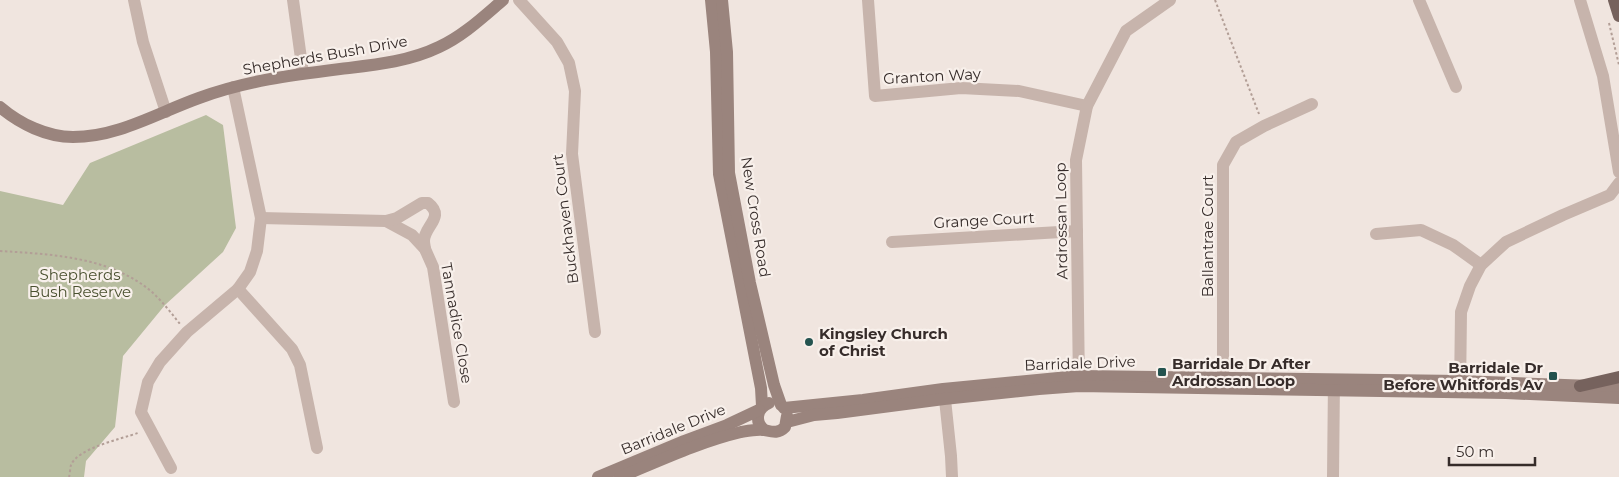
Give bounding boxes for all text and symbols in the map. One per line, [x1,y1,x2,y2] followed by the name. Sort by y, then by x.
[241,31,409,79] street label: Shepherds Bush Drive
[883,64,982,88] street label: Granton Way
[548,153,582,285] street label: Buckhaven Court
[737,155,775,279] street label: New Cross Road
[1050,162,1072,280] street label: Ardrossan Loop
[1198,175,1217,297] street label: Ballantrae Court
[933,208,1035,232] street label: Grange Court
[437,261,477,385] street label: Tannadice Close
[29,265,131,301] park label: Shepherds Bush Reserve
[819,324,948,360] place label: Kingsley Church of Christ
[803,336,815,348] marker: Kingsley Church of Christ
[1024,352,1136,374] street label: Barridale Drive
[1171,354,1311,390] place label: Barridale Dr After Ardrossan Loop
[1383,358,1544,394] place label: Barridale Dr Before Whitfords Av
[1156,366,1168,378] marker: Barridale Dr After Ardrossan Loop
[1547,370,1559,382] marker: Barridale Dr Before Whitfords Av
[618,399,728,459] street label: Barridale Drive
[1449,434,1535,466] scale bar
[1456,442,1494,461] text: 50 m

